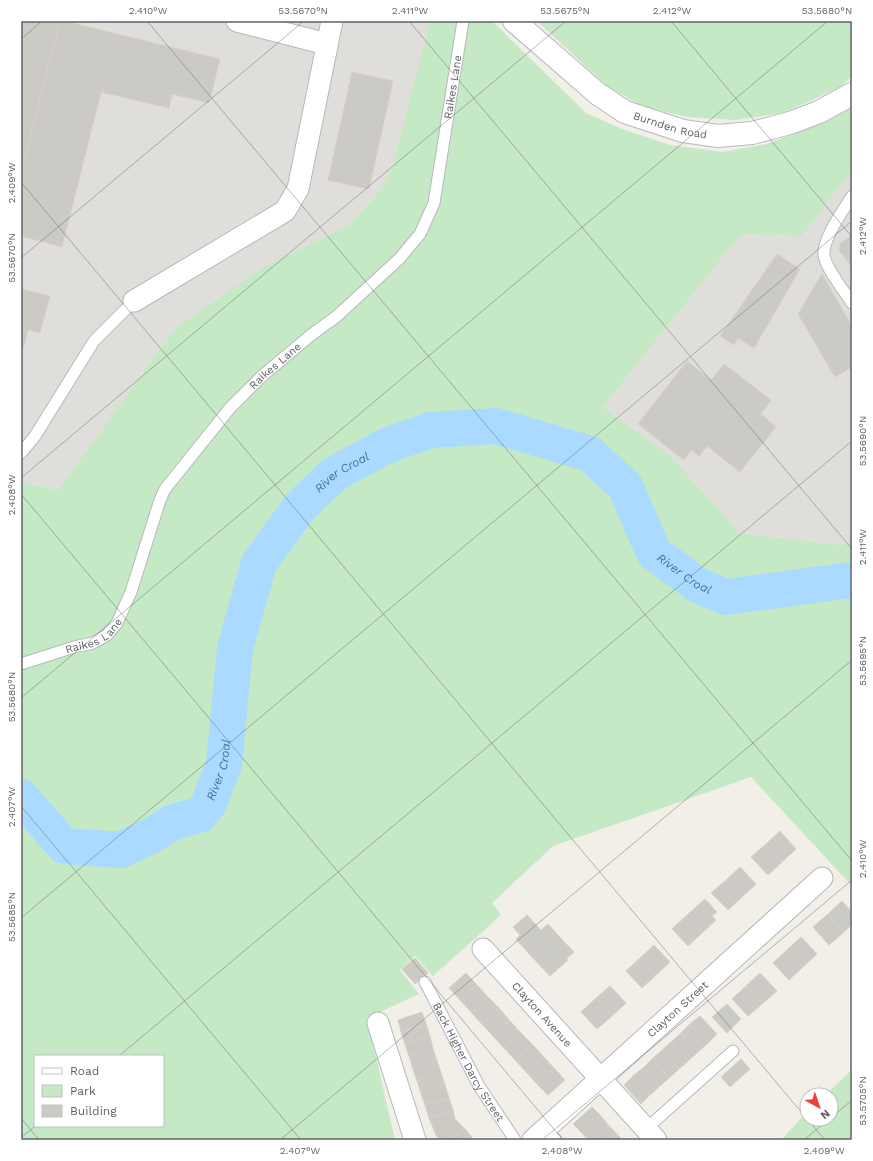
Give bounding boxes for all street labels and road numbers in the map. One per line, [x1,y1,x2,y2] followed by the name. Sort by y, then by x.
[441,54,464,120] street label: Raikes Lane
[632,109,708,141] street label: Burnden Road
[247,340,304,392] street label: Raikes Lane
[64,617,125,656] street label: Raikes Lane
[645,978,711,1040] street label: Clayton Street
[509,979,574,1050] street label: Clayton Avenue
[430,1000,507,1124] street label: Back Higher Darcy Street

